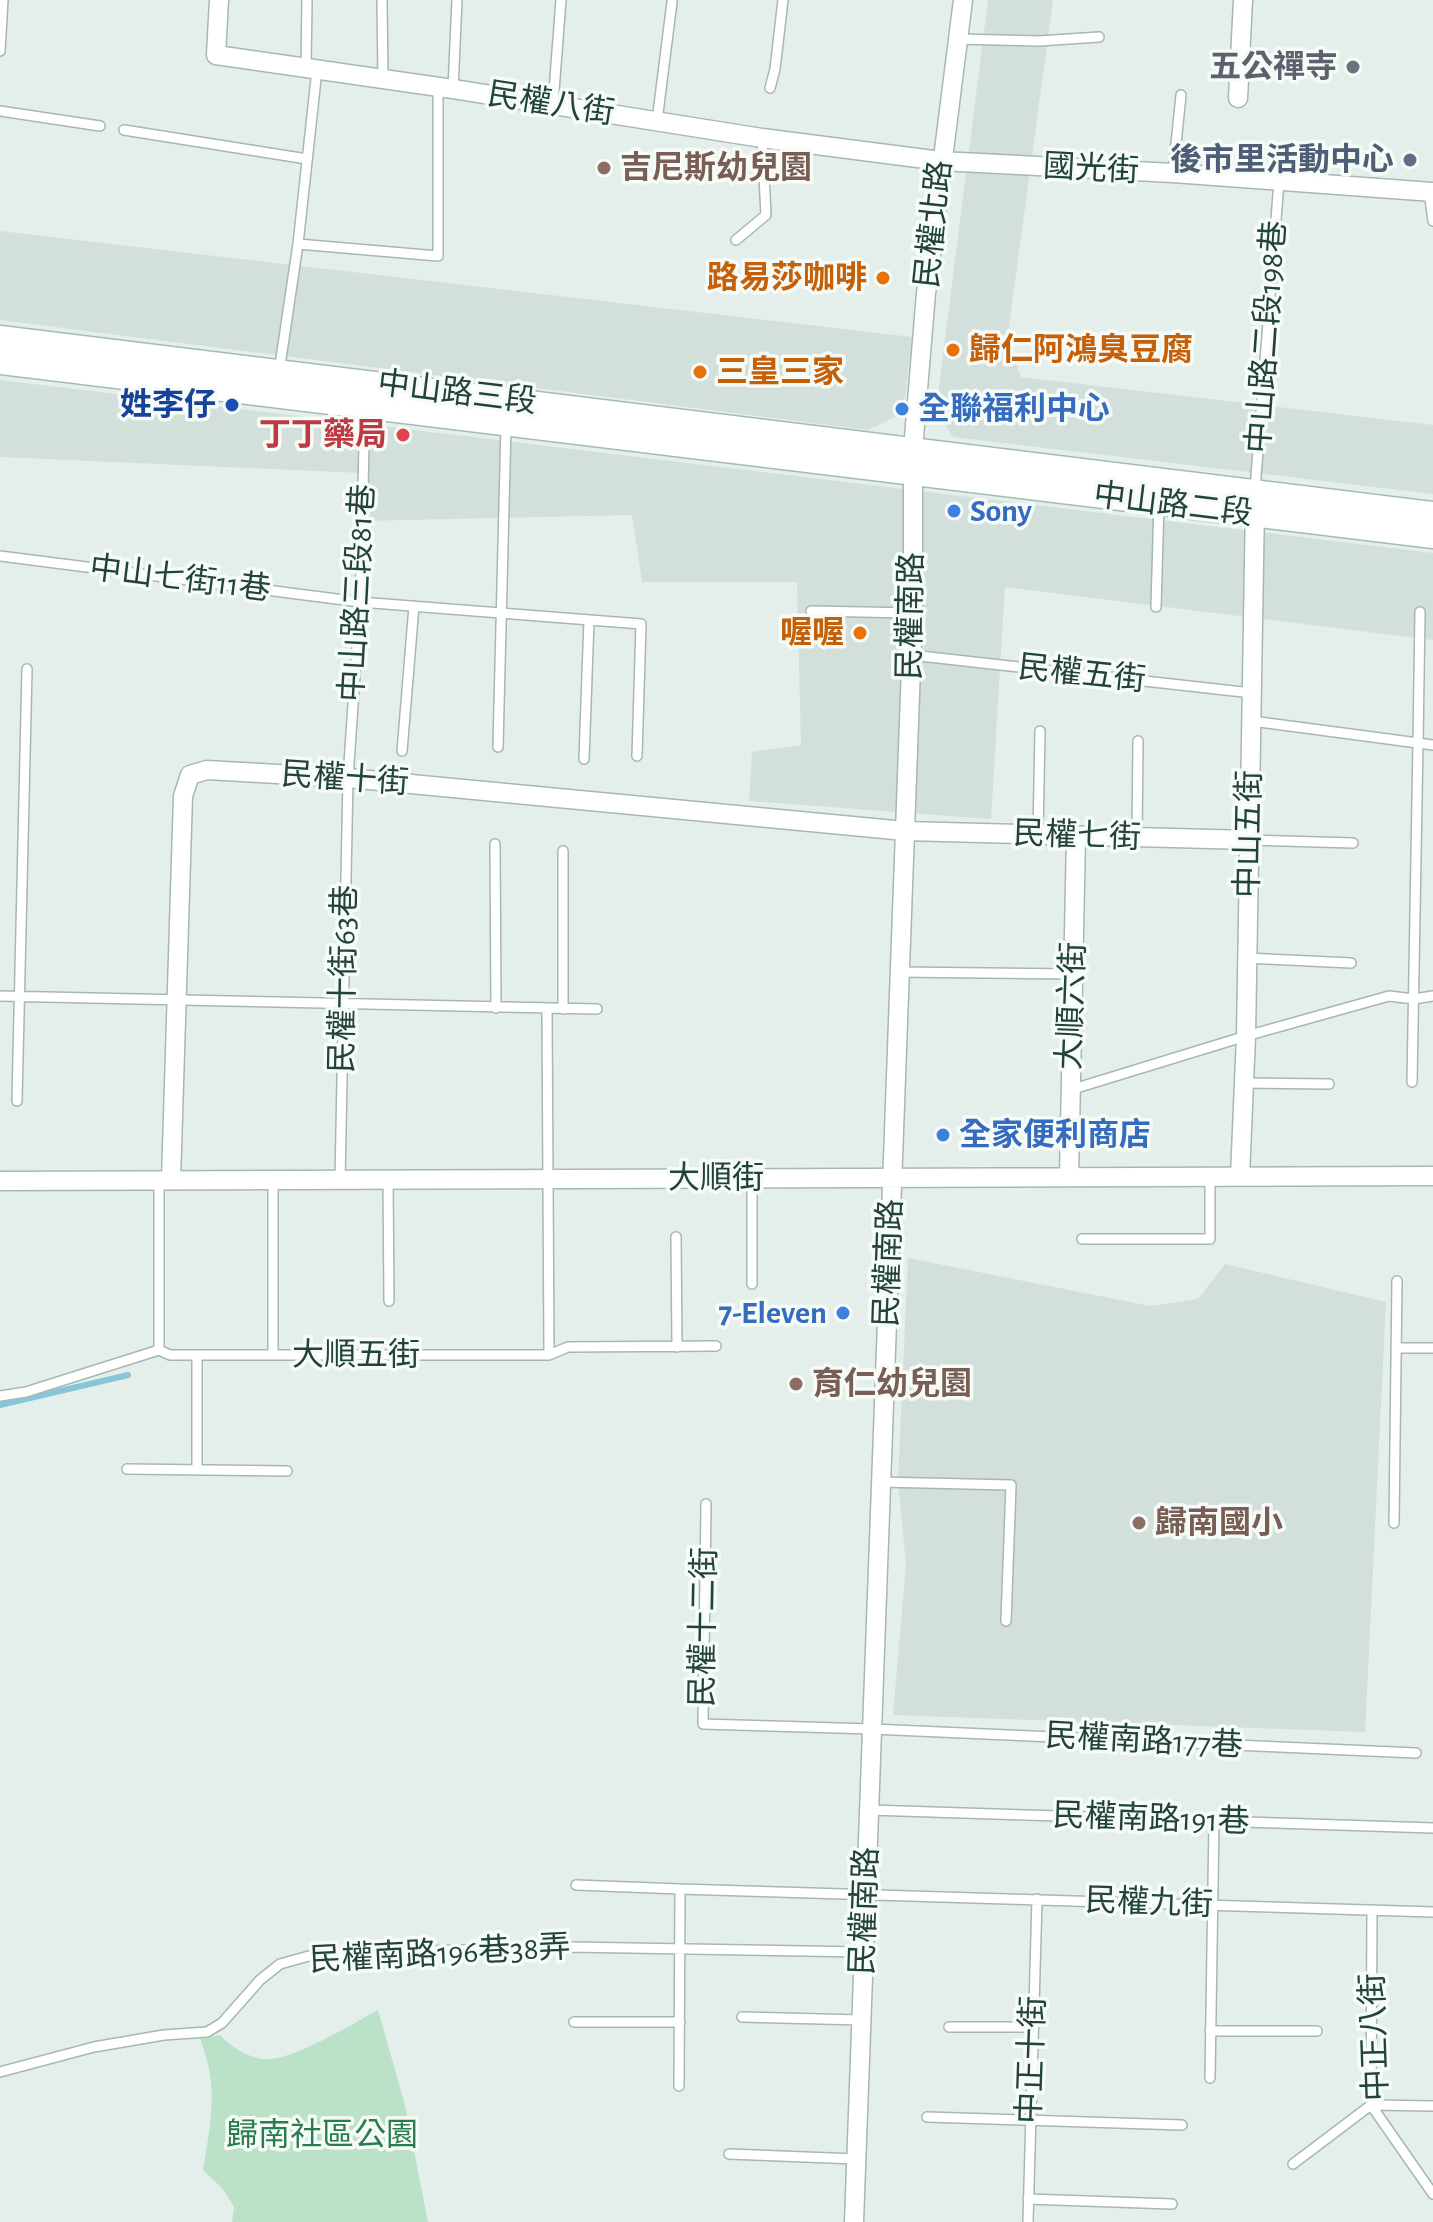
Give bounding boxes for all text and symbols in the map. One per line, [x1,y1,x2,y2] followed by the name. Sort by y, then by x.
[1209,48,1337,86] place label: 五公禪寺
[1344,58,1362,76] marker: 五公禪寺
[485,75,617,133] street label: 民權八街
[1170,141,1394,179] place label: 後市里活動中心
[1042,147,1140,191] street label: 國光街
[620,149,812,187] place label: 吉尼斯幼兒園
[1401,151,1419,169] marker: 後市里活動中心
[908,158,960,290] street label: 民權北路
[595,159,613,177] marker: 吉尼斯幼兒園
[1240,219,1294,455] street label: 中山路二段198巷
[707,259,867,297] place label: 路易莎咖啡
[874,269,892,287] marker: 路易莎咖啡
[969,331,1193,369] place label: 歸仁阿鴻臭豆腐
[944,341,962,359] marker: 歸仁阿鴻臭豆腐
[716,353,844,391] place label: 三皇三家
[691,363,709,381] marker: 三皇三家
[375,364,539,422] street label: 中山路三段
[120,386,216,424] place label: 姓李仔
[918,390,1110,428] place label: 全聯福利中心
[223,396,241,414] marker: 姓李仔
[893,400,911,418] marker: 全聯福利中心
[259,416,387,454] place label: 丁丁藥局
[394,426,412,444] marker: 丁丁藥局
[1091,476,1255,534] street label: 中山路二段
[333,483,383,703] street label: 中山路三段81巷
[970,492,1032,530] place label: Sony
[945,502,963,520] marker: Sony
[87,549,273,609] street label: 中山七街11巷
[891,552,931,680] street label: 民權南路
[780,614,844,652] place label: 喔喔
[851,624,869,642] marker: 喔喔
[1016,648,1148,700] street label: 民權五街
[280,755,410,803] street label: 民權十街
[1229,770,1269,898] street label: 中山五街
[1012,815,1142,857] street label: 民權七街
[323,885,365,1073] street label: 民權十街63巷
[1051,941,1093,1071] street label: 大順六街
[959,1116,1151,1154] place label: 全家便利商店
[934,1126,952,1144] marker: 全家便利商店
[668,1159,764,1197] street label: 大順街
[868,1198,910,1328] street label: 民權南路
[718,1294,827,1332] place label: 7-Eleven
[834,1304,852,1322] marker: 7-Eleven
[292,1336,420,1374] street label: 大順五街
[812,1365,972,1403] place label: 育仁幼兒園
[787,1375,805,1393] marker: 育仁幼兒園
[1155,1504,1283,1542] place label: 歸南國小
[1130,1514,1148,1532] marker: 歸南國小
[683,1547,725,1707] street label: 民權十二街
[1044,1717,1244,1765] street label: 民權南路177巷
[1052,1796,1250,1842] street label: 民權南路191巷
[844,1846,886,1976] street label: 民權南路
[1084,1882,1214,1924] street label: 民權九街
[308,1928,572,1980] street label: 民權南路196巷38弄
[1354,1972,1396,2102] street label: 中正八街
[1011,1995,1053,2125] street label: 中正十街
[226,2116,418,2154] park label: 歸南社區公園

